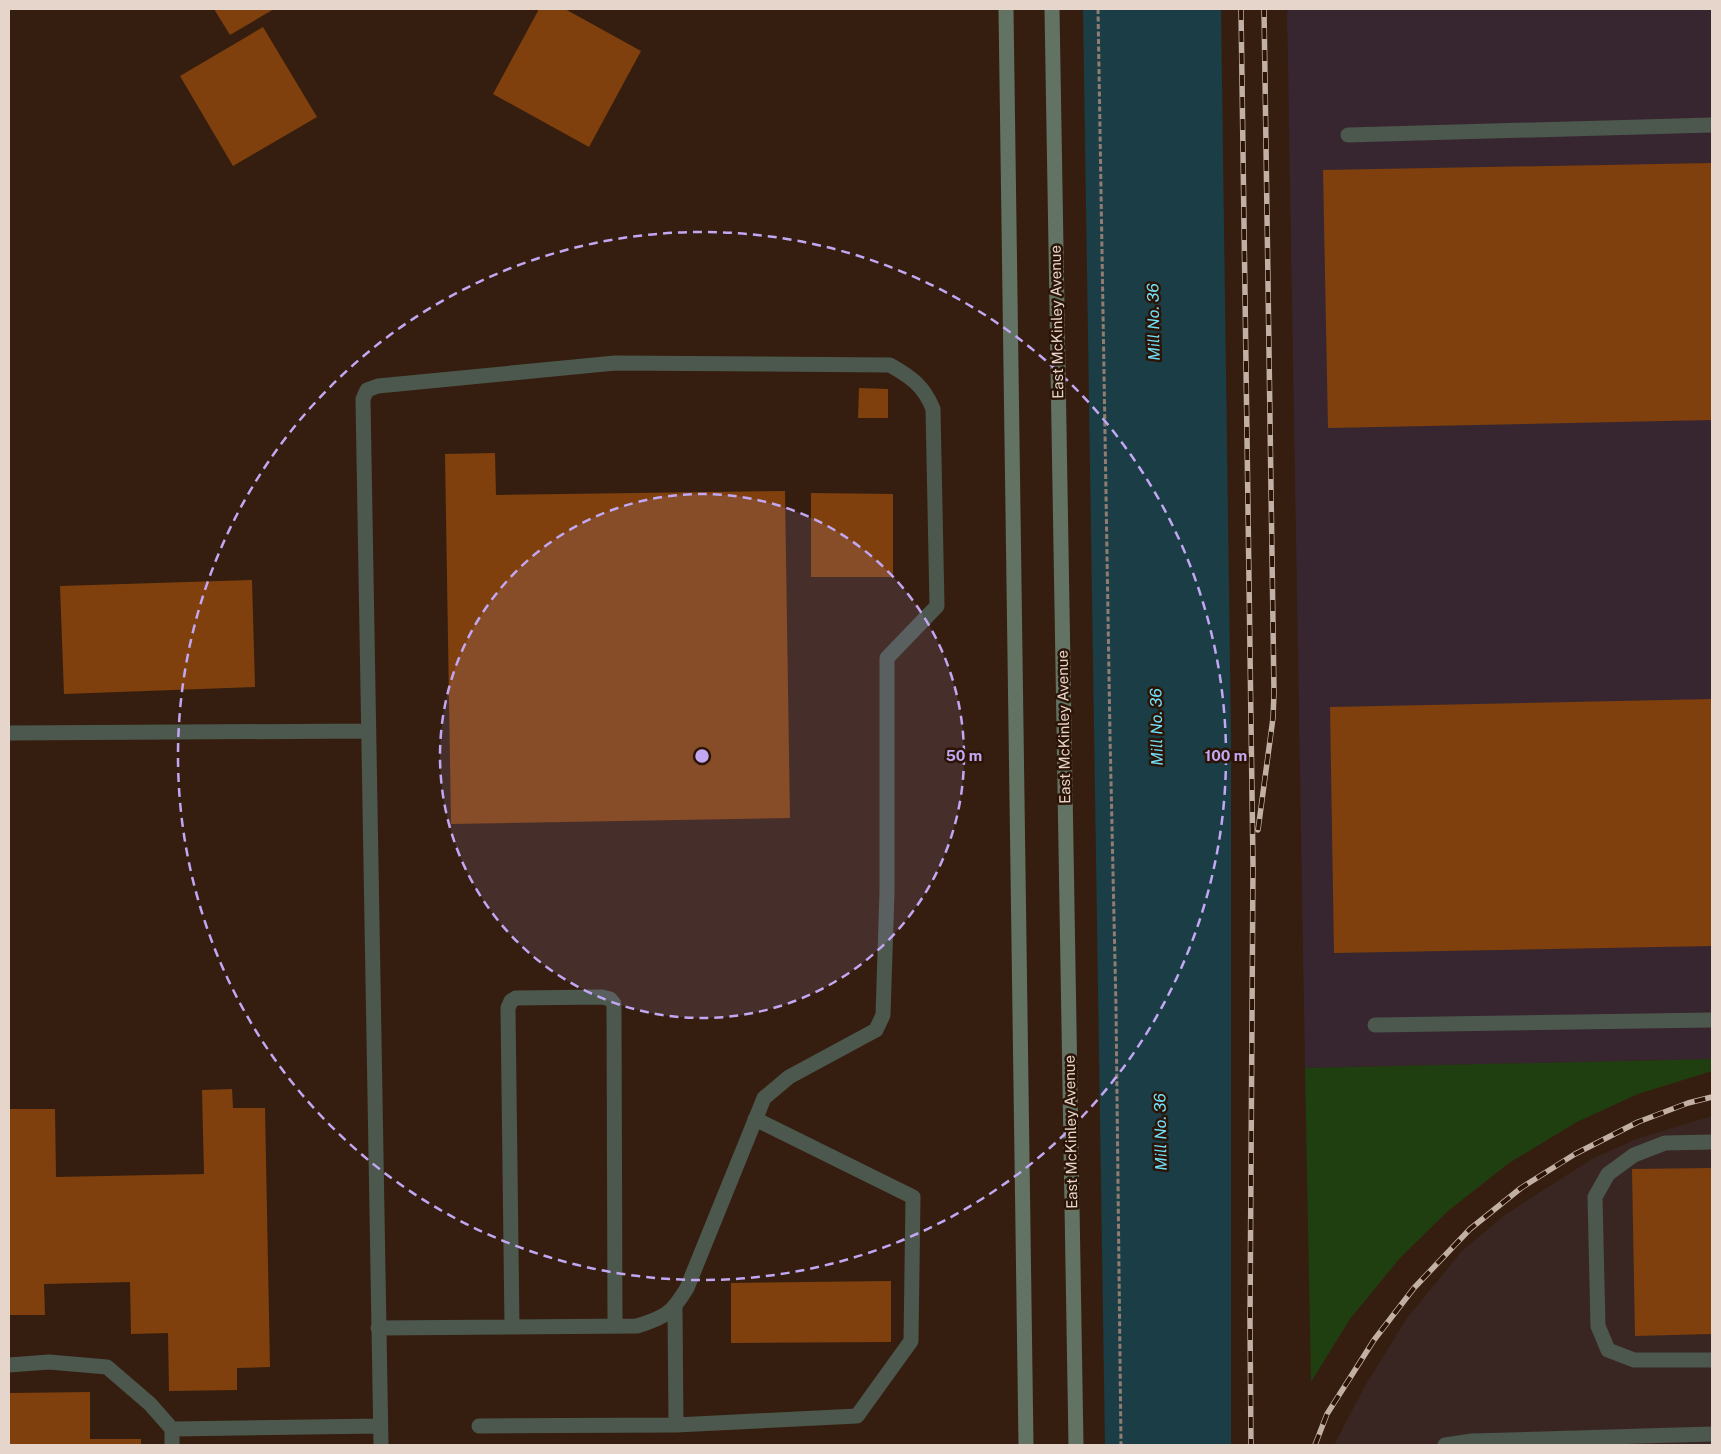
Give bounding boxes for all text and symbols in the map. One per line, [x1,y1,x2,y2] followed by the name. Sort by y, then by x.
[1047,245,1066,399] street label: East McKinley Avenue
[1143,283,1164,361] water label: Mill No. 36
[1054,650,1073,804] street label: East McKinley Avenue
[1146,688,1167,766] water label: Mill No. 36
[693,747,711,765] centre of rings
[946,747,982,764] text: 50 m
[1205,747,1247,764] text: 100 m
[1061,1055,1080,1209] street label: East McKinley Avenue
[1150,1093,1171,1171] water label: Mill No. 36

